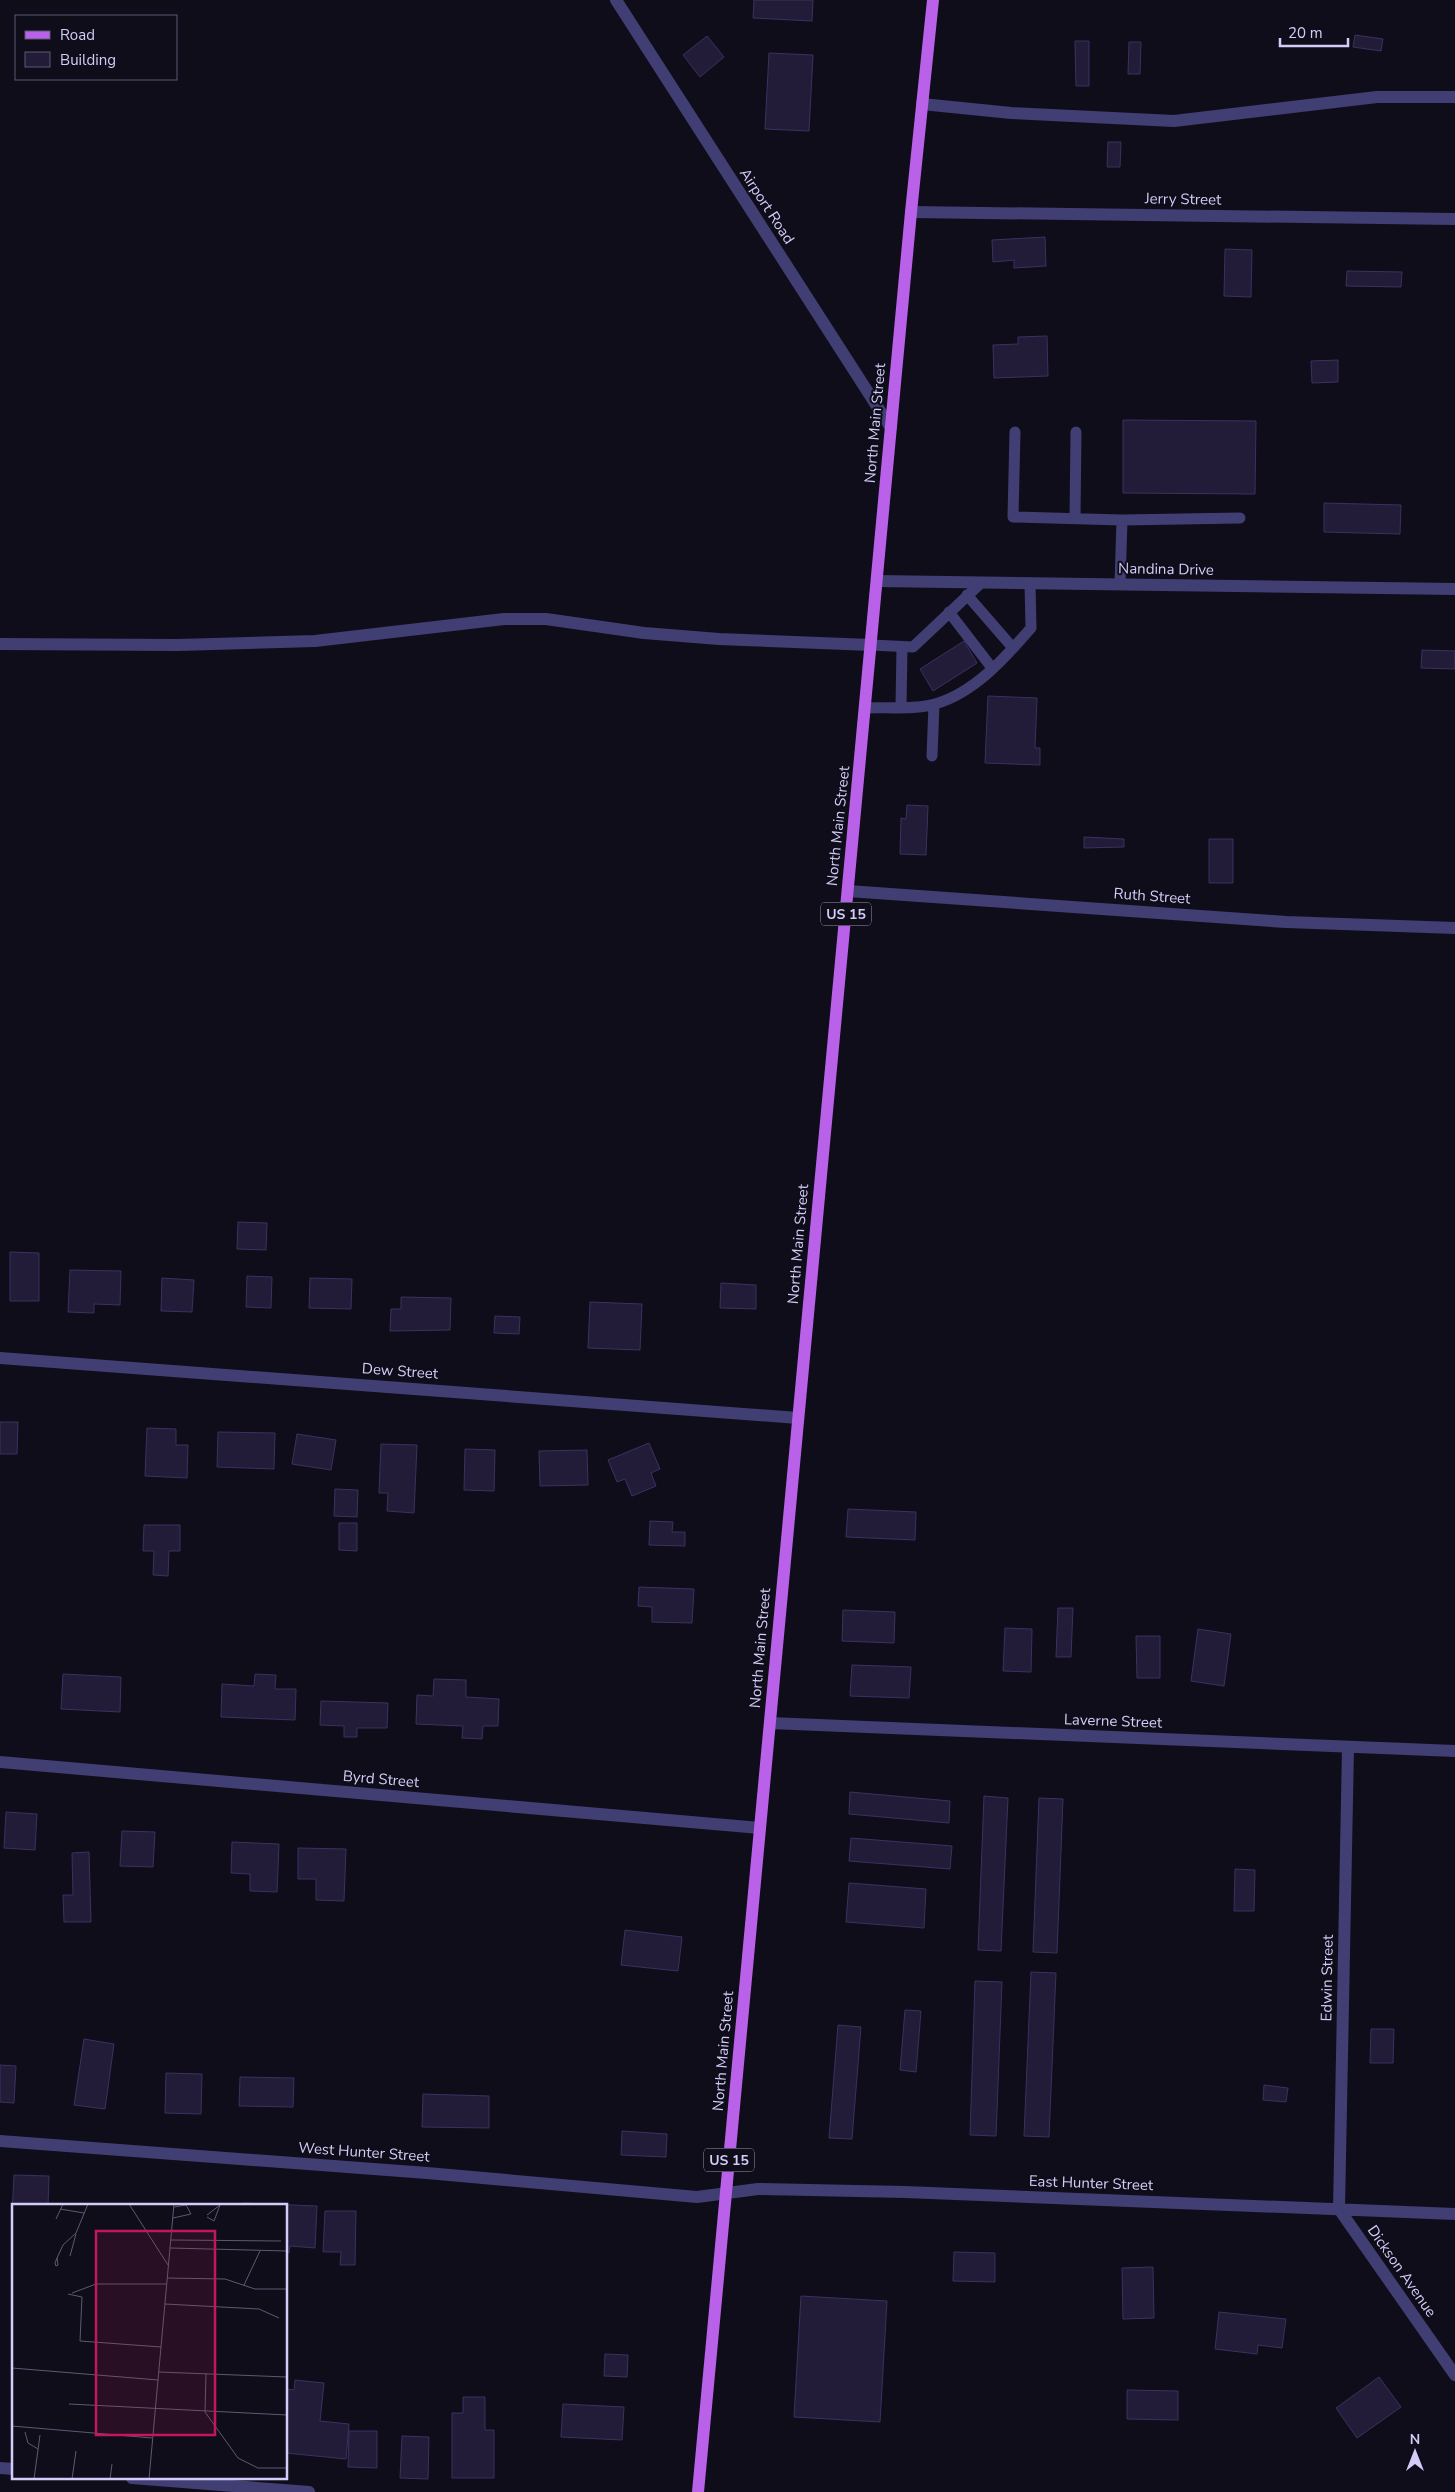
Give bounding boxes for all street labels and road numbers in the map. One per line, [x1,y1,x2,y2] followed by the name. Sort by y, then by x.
[735,164,799,248] street label: Airport Road
[1144,188,1222,210] street label: Jerry Street
[860,361,890,484] street label: North Main Street
[1118,558,1214,580] street label: Nandina Drive
[822,764,854,887] street label: North Main Street
[1113,883,1192,909] street label: Ruth Street
[821,902,871,926] road number: US 15
[783,1182,813,1305] street label: North Main Street
[361,1358,440,1384] street label: Dew Street
[745,1586,775,1709] street label: North Main Street
[1064,1709,1163,1733] street label: Laverne Street
[342,1766,421,1792] street label: Byrd Street
[1316,1934,1338,2022] street label: Edwin Street
[708,1989,738,2112] street label: North Main Street
[298,2137,431,2167] street label: West Hunter Street
[704,2148,754,2172] road number: US 15
[1028,2171,1154,2195] street label: East Hunter Street
[1363,2221,1441,2321] street label: Dickson Avenue

